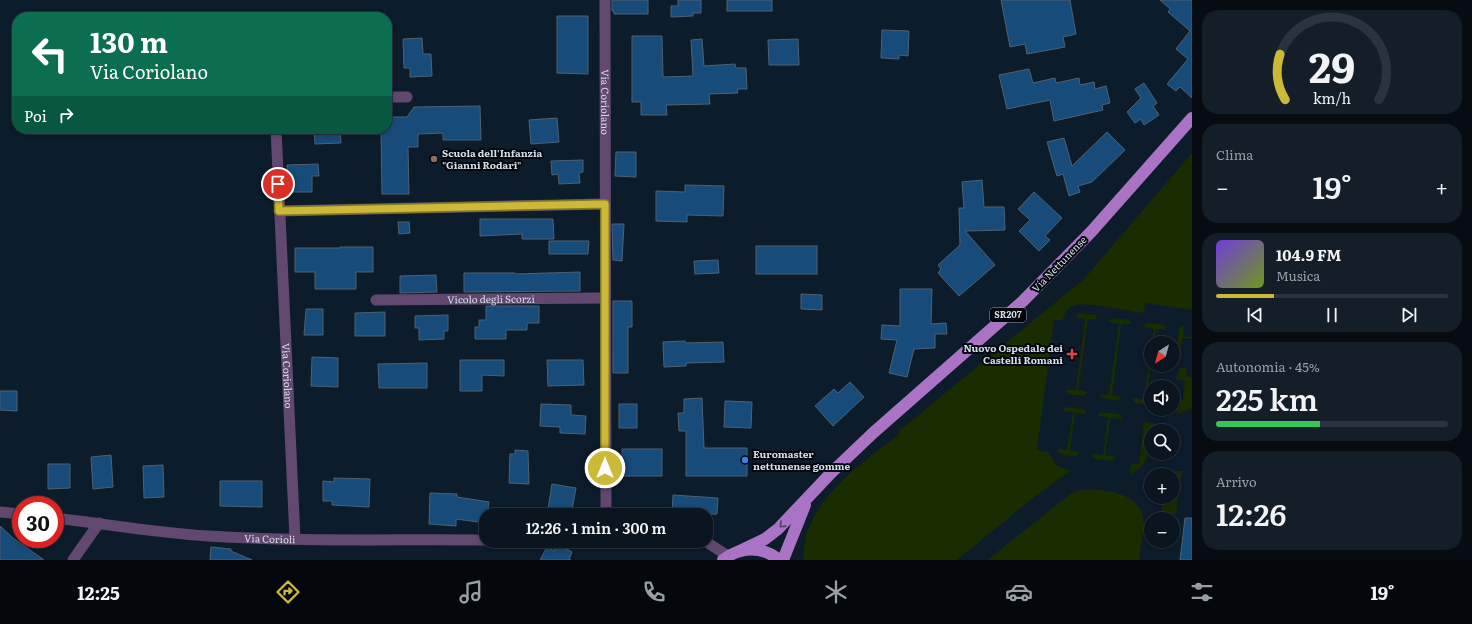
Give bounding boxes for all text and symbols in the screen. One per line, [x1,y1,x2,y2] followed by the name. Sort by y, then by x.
[90,20,168,62] text: 130 m
[24,28,76,80] icon: left
[1309,34,1355,96] text: 29
[90,58,208,85] text: Via Coriolano
[598,69,613,135] street label: Via Coriolano
[1313,87,1352,108] text: km/h
[24,104,47,127] text: Poi
[55,104,77,126] icon: right
[442,145,543,172] place label: Scuola dell'Infanzia "Gianni Rodari"
[1216,145,1253,164] text: Clima
[429,154,439,164] marker: Scuola dell'Infanzia "Gianni Rodari"
[1312,164,1352,208] text: 19°
[261,167,295,201] pin
[1216,170,1229,203] text: −
[1435,170,1448,203] text: +
[267,173,289,195] icon: arrive
[1028,232,1089,295] street label: Via Nettunense
[1276,243,1341,266] text: 104.9 FM
[1276,266,1320,285] text: Musica
[447,291,535,306] street label: Vicolo degli Scorzi
[1244,304,1266,326] icon: previous
[1321,304,1343,326] icon: pause
[1398,304,1420,326] icon: next
[990,308,1026,322] road number: SR207
[1144,336,1180,372] north arrow
[1144,336,1180,548] map controls
[963,340,1063,367] place label: Nuovo Ospedale dei Castelli Romani
[279,343,297,409] street label: Via Coriolano
[1066,348,1078,360] marker: Nuovo Ospedale dei Castelli Romani
[1216,357,1320,376] text: Autonomia · 45%
[1216,376,1318,420] text: 225 km
[1144,380,1180,416] button: sound
[1144,424,1180,460] button: search
[753,446,850,473] place label: Euromaster nettunense gomme
[584,447,626,489] position arrow
[740,455,750,465] marker: Euromaster nettunense gomme
[1144,468,1180,504] button: +
[1216,472,1257,491] text: Arrivo
[1216,491,1287,535] text: 12:26
[12,496,64,548] speed limit sign: 30
[1144,512,1180,548] button: −
[526,516,666,539] text: 12:26 · 1 min · 300 m
[779,521,787,528] one-way arrow
[244,530,296,546] street label: Via Corioli
[274,578,302,606] icon: directions
[457,578,485,606] icon: music
[640,578,668,606] icon: phone
[822,578,850,606] icon: climate
[1005,578,1033,606] icon: car
[1188,578,1216,606] icon: filters
[77,579,120,606] text: 12:25
[1370,579,1395,606] text: 19°

